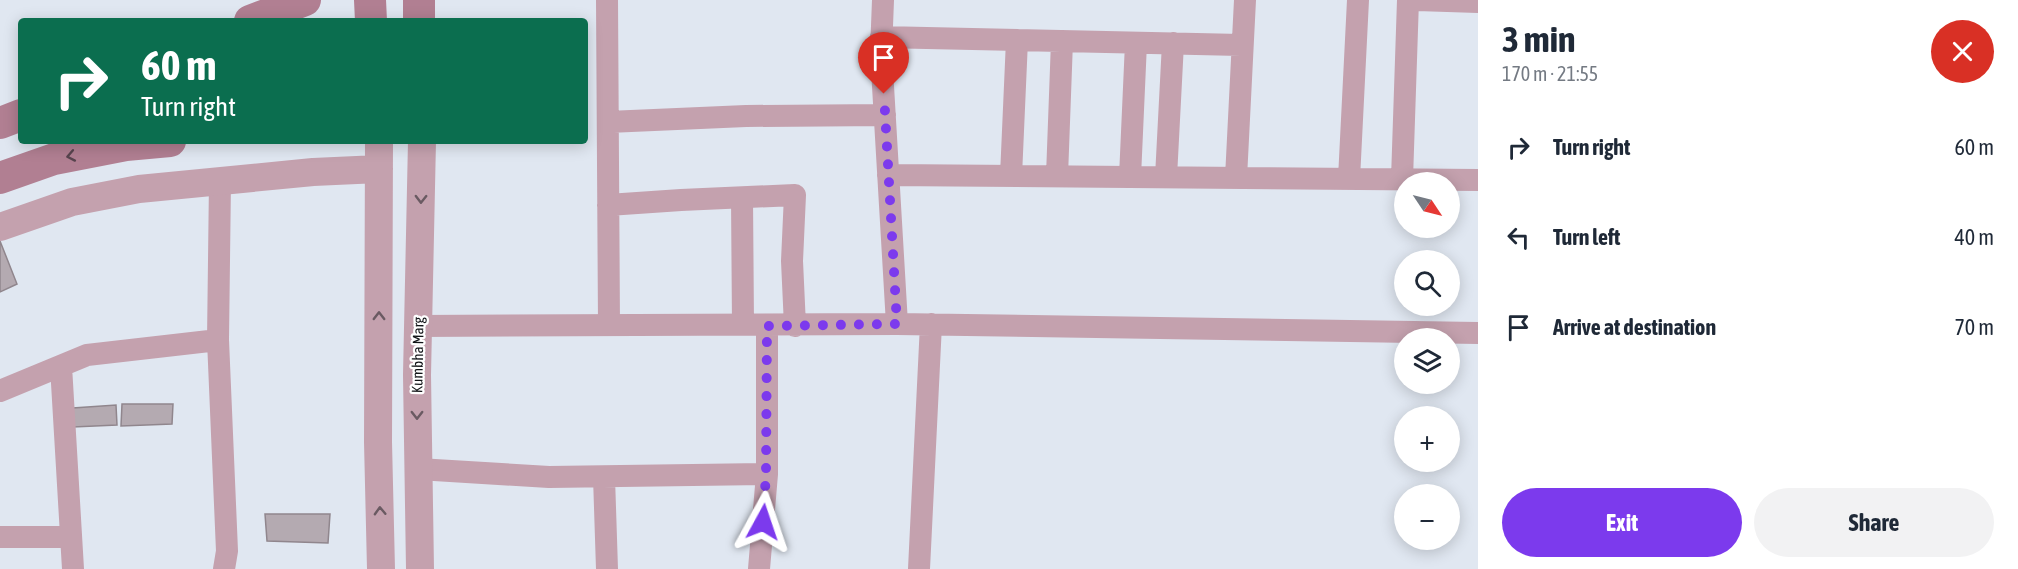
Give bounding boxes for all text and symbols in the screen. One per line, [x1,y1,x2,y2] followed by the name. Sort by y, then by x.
[1502,18,1576,60] text: 3 min
[1931,20,1994,83] button: close
[858,32,909,94] pin
[141,41,216,89] text: 60 m
[867,41,900,74] icon: arrive
[42,42,120,120] icon: right
[1502,62,1598,85] text: 170 m · 21:55
[141,91,236,122] text: Turn right
[1502,131,1535,164] icon: right
[1553,134,1630,160] text: Turn right
[1954,134,1994,160] text: 60 m
[66,149,76,162] one-way arrow
[1394,172,1460,238] north arrow
[1394,172,1460,550] map controls
[414,195,427,204] one-way arrow
[1502,221,1535,254] icon: left
[1553,224,1620,250] text: Turn left
[1954,224,1994,250] text: 40 m
[1394,250,1460,316] button: search
[373,311,385,320] one-way arrow
[1502,311,1535,344] icon: arrive
[1553,314,1716,340] text: Arrive at destination
[1954,314,1994,340] text: 70 m
[408,316,427,393] street label: Kumbha Marg
[1394,328,1460,394] button: layers
[1394,406,1460,472] button: +
[411,411,424,420] one-way arrow
[1394,484,1460,550] button: −
[1502,488,1742,557] button: Exit
[1754,488,1994,557] button: Share
[731,490,795,554] position arrow
[374,506,386,515] one-way arrow

